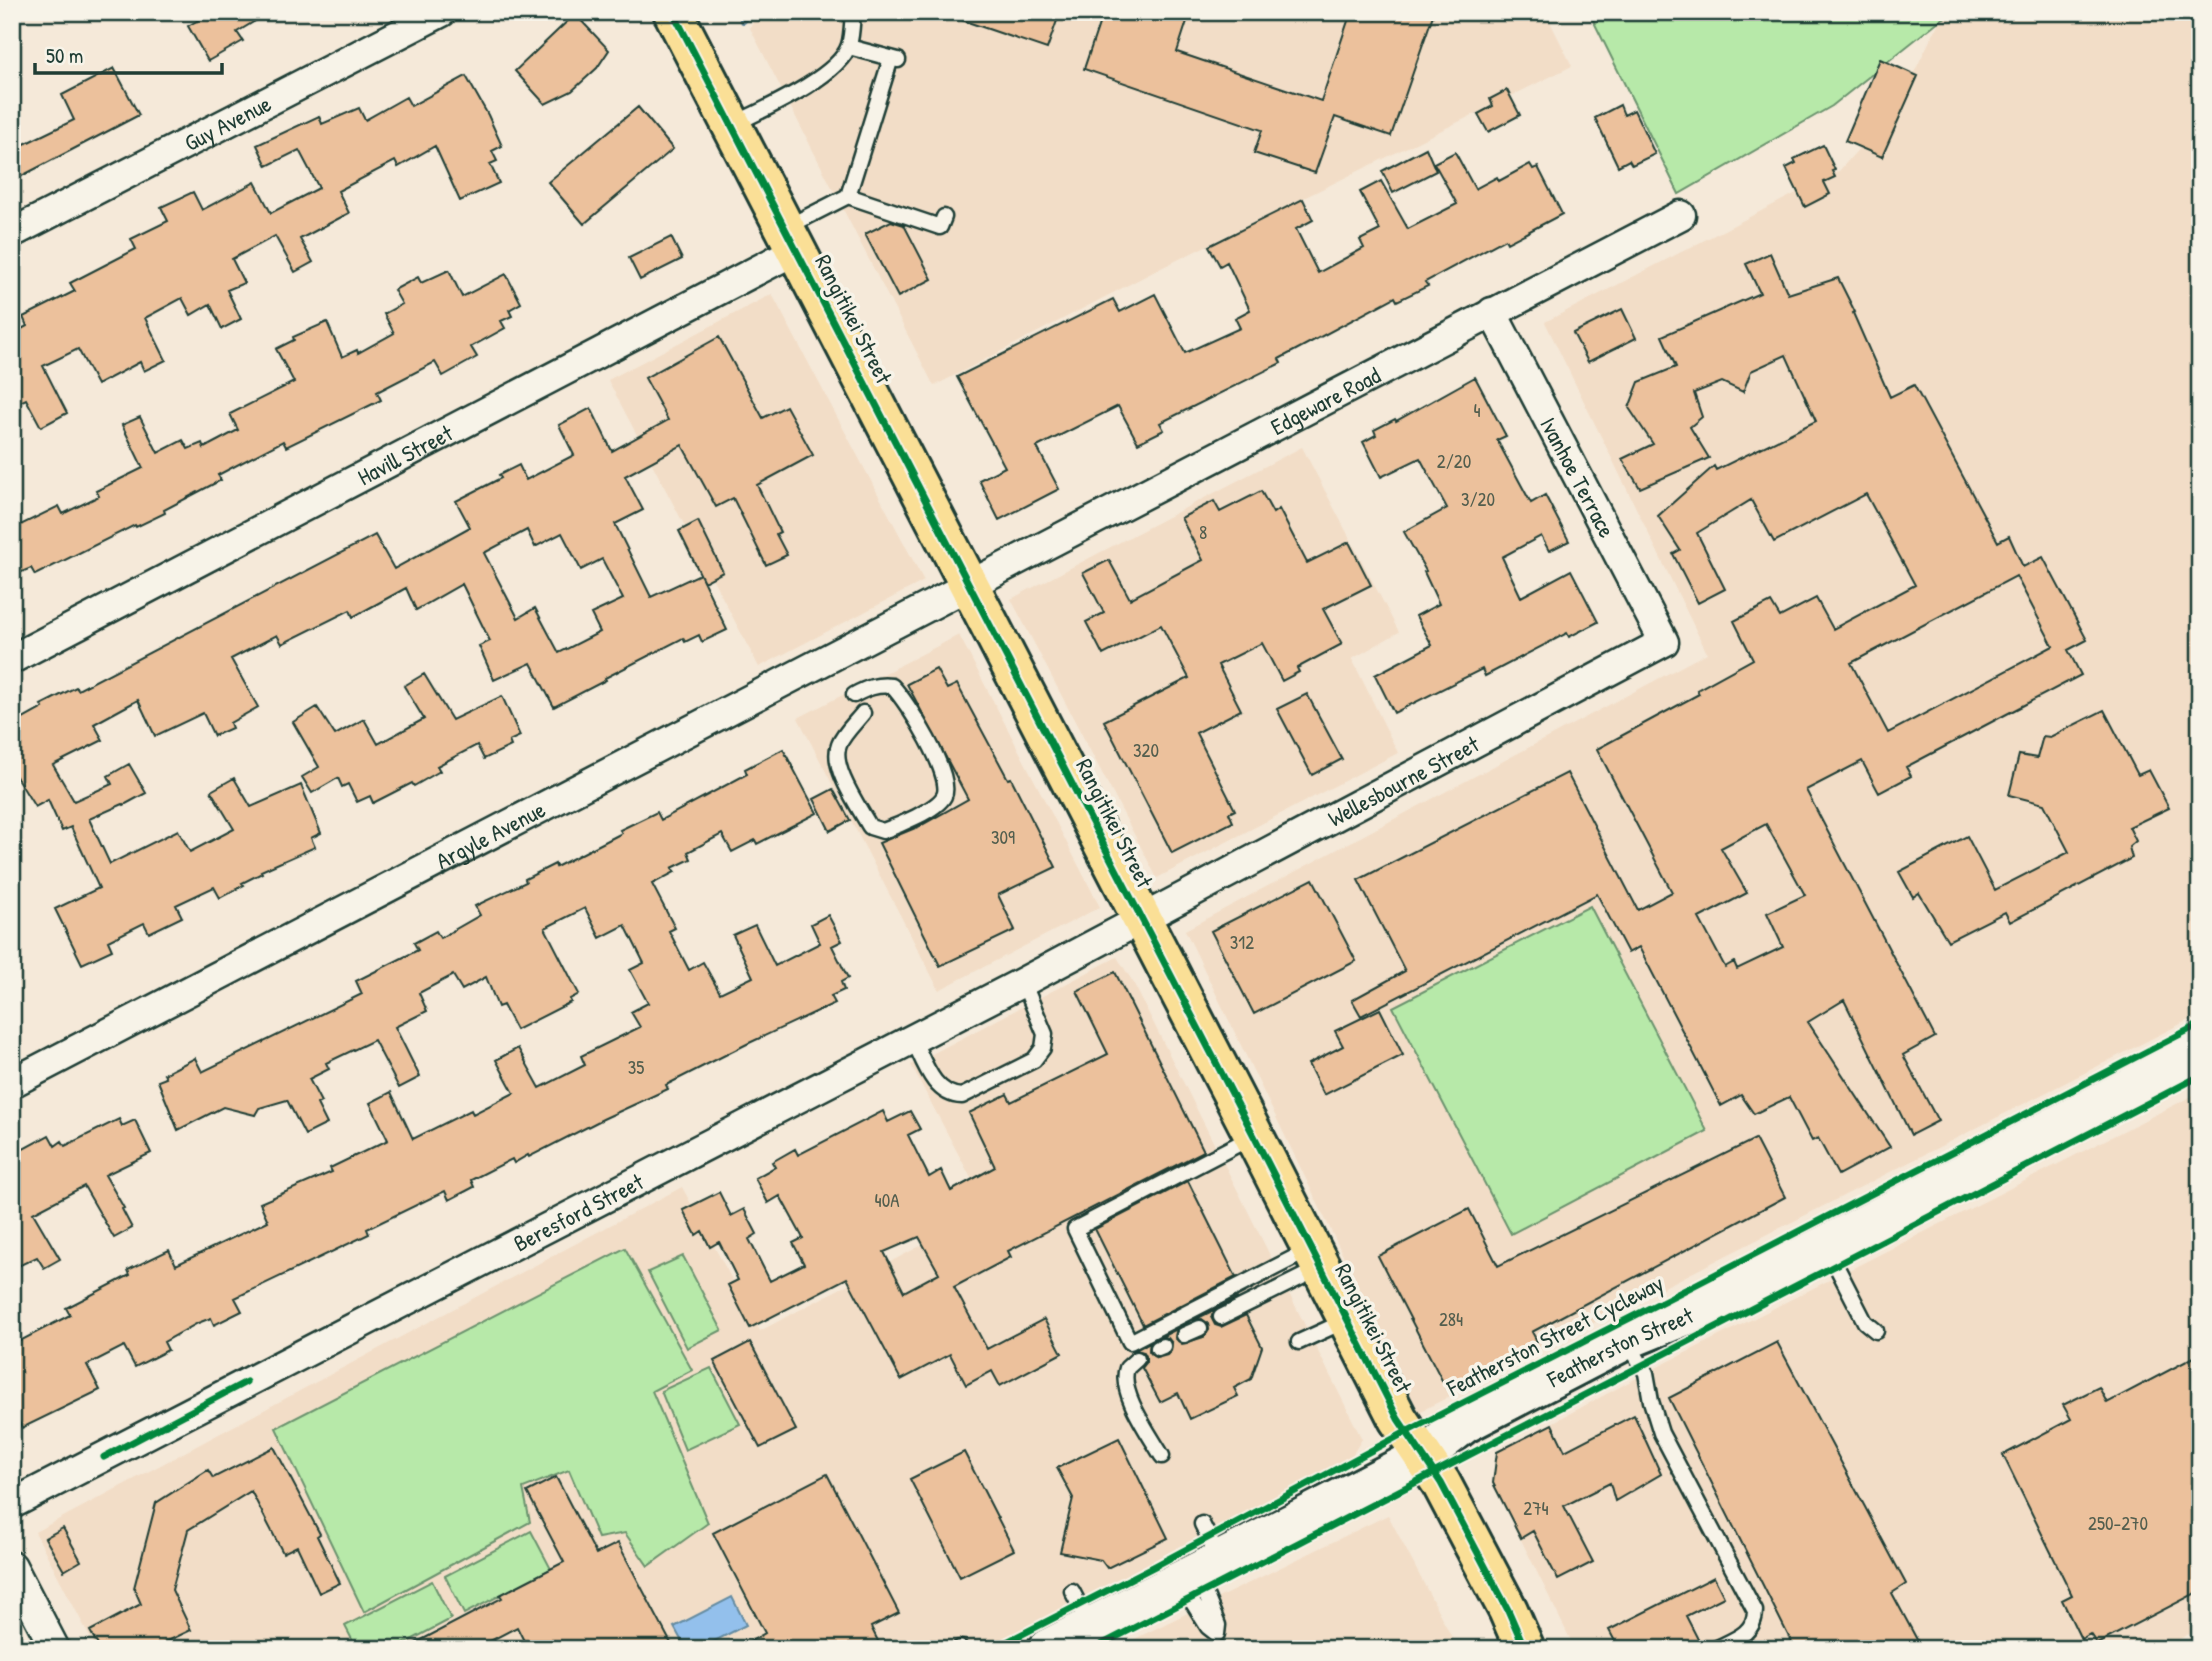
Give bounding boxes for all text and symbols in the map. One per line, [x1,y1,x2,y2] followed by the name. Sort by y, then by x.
[35,32,222,76] scale bar
[46,41,83,70] text: 50 m
[179,87,276,158] street label: Guy Avenue
[808,249,900,390] street label: Rangitikei Street
[1265,359,1385,441] street label: Edgeware Road
[1473,397,1481,423] house number: 4
[1533,411,1623,543] street label: Ivanhoe Terrace
[352,416,459,492] street label: Havill Street
[1437,448,1471,474] house number: 2/20
[1461,486,1495,512] house number: 3/20
[1199,519,1207,545] house number: 8
[1322,727,1485,833] street label: Wellesbourne Street
[1133,737,1159,763] house number: 320
[1069,753,1161,894] street label: Rangitikei Street
[430,793,550,876] street label: Argyle Avenue
[991,824,1015,850] house number: 309
[1230,929,1254,955] house number: 312
[628,1054,644,1080] house number: 35
[508,1165,649,1258] street label: Beresford Street
[875,1187,899,1213] house number: 40A
[1328,1258,1420,1399] street label: Rangitikei Street
[1442,1268,1668,1402] street label: Featherston Street Cycleway
[1544,1299,1698,1393] street label: Featherston Street
[1439,1306,1463,1332] house number: 284
[1523,1495,1549,1521] house number: 274
[2088,1510,2148,1536] house number: 250-270

